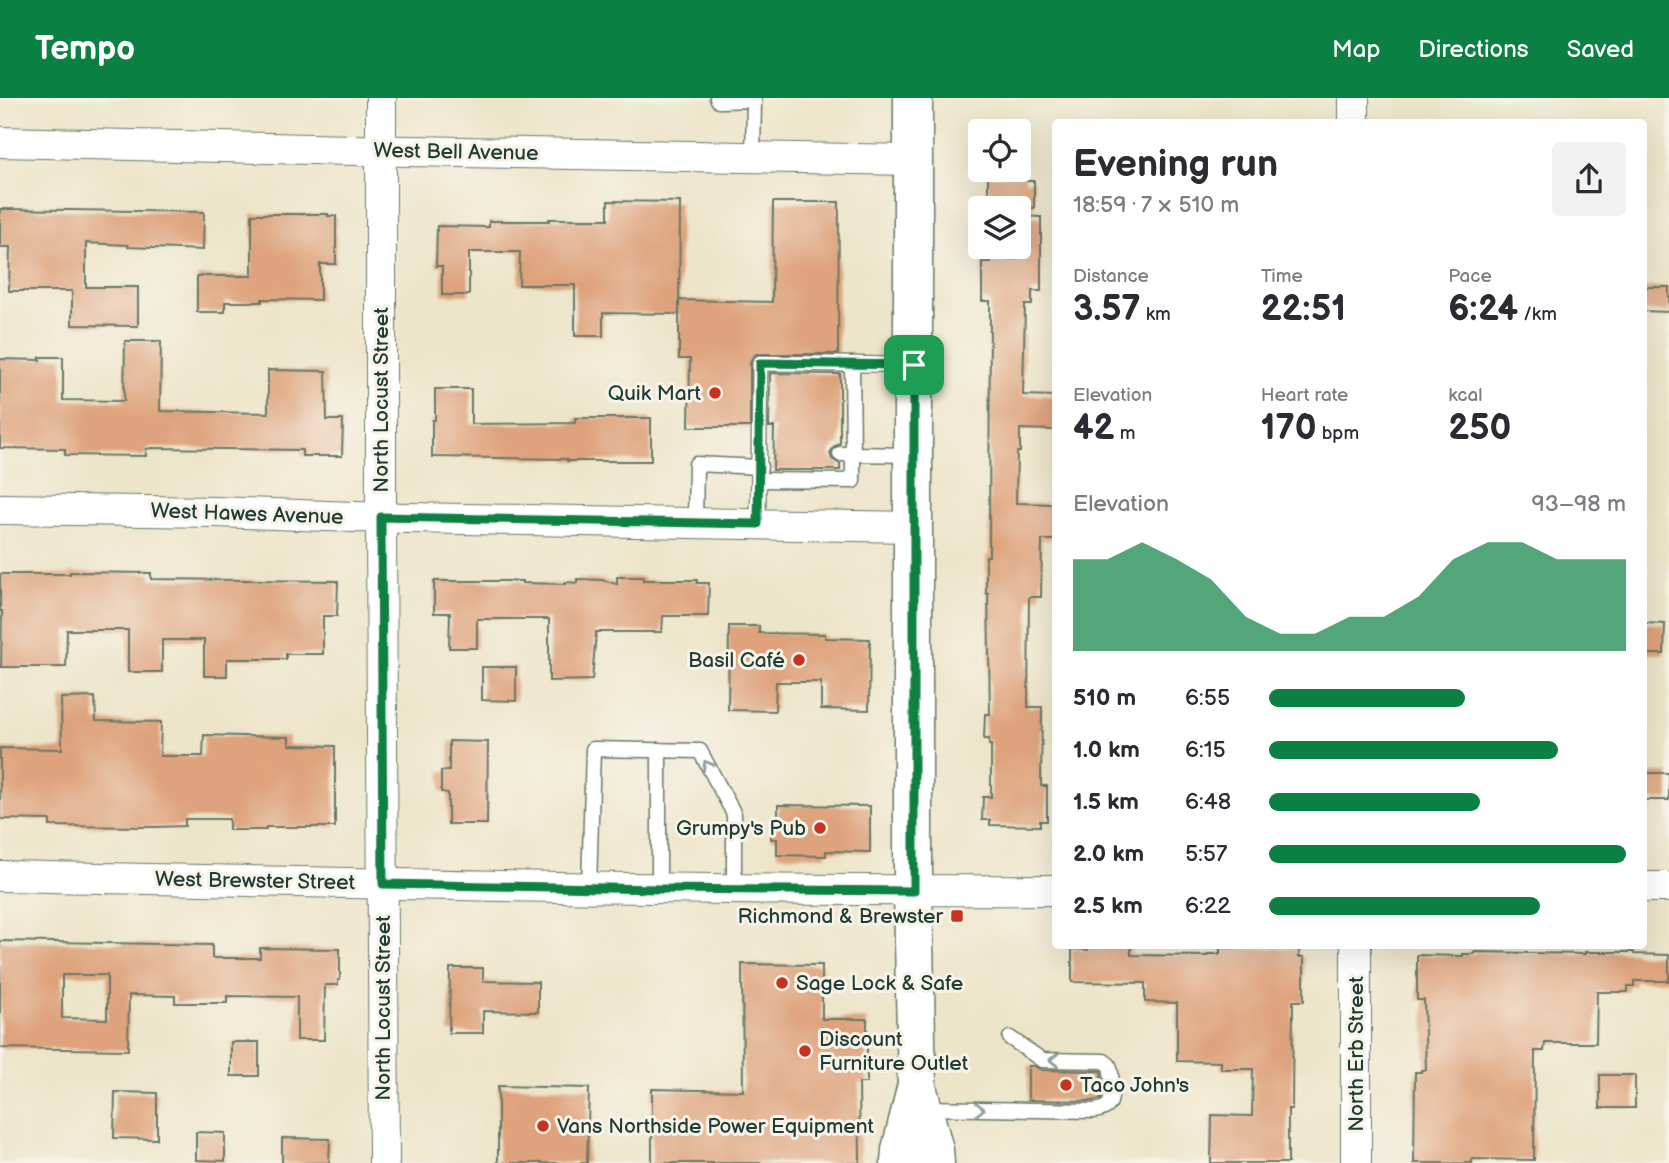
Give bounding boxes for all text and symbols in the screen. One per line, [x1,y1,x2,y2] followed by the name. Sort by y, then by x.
[35,29,135,69] text: Tempo
[1332,35,1380,64] text: Map
[1418,35,1529,64] text: Directions
[1567,35,1634,64] text: Saved
[968,119,1031,259] map controls
[968,119,1031,182] button: locate
[373,138,539,166] street label: West Bell Avenue
[1073,142,1278,187] text: Evening run
[1552,142,1626,216] button: share
[1073,191,1239,219] text: 18:59 · 7 × 510 m
[968,196,1031,259] button: layers
[1073,265,1149,288] text: Distance
[1261,265,1303,288] text: Time
[1448,265,1492,288] text: Pace
[1073,288,1141,331] text: 3.57
[1261,288,1346,331] text: 22:51
[1448,288,1518,331] text: 6:24
[1141,303,1171,326] text: km
[1518,303,1557,326] text: /km
[369,307,394,493] street label: North Locust Street
[884,335,944,395] pin
[895,346,933,384] icon: arrive
[608,381,702,406] place label: Quik Mart
[1073,384,1152,407] text: Elevation
[1261,384,1348,407] text: Heart rate
[1448,384,1482,407] text: kcal
[707,385,723,401] marker: Quik Mart
[1073,407,1115,450] text: 42
[1261,407,1317,450] text: 170
[1448,407,1511,450] text: 250
[1115,422,1135,445] text: m
[1317,422,1359,445] text: bpm
[1073,490,1169,518] text: Elevation
[1531,490,1626,518] text: 93–98 m
[150,498,344,530] street label: West Hawes Avenue
[688,648,785,673] place label: Basil Café
[791,652,807,668] marker: Basil Café
[1073,684,1136,712] text: 510 m
[1185,684,1230,712] text: 6:55
[1073,736,1140,764] text: 1.0 km
[1185,736,1226,764] text: 6:15
[702,760,715,772] one-way arrow
[1073,788,1139,816] text: 1.5 km
[1185,788,1231,816] text: 6:48
[676,816,806,841] place label: Grumpy's Pub
[812,820,828,836] marker: Grumpy's Pub
[1073,840,1144,868] text: 2.0 km
[1185,840,1227,868] text: 5:57
[155,867,356,895] street label: West Brewster Street
[1073,892,1143,920] text: 2.5 km
[1185,892,1231,920] text: 6:22
[738,904,943,929] place label: Richmond & Brewster
[949,908,965,924] marker: Richmond & Brewster
[371,915,396,1101] street label: North Locust Street
[796,971,963,996] place label: Sage Lock & Safe
[774,975,790,991] marker: Sage Lock & Safe
[1344,976,1369,1132] street label: North Erb Street
[819,1027,969,1076] place label: Discount Furniture Outlet
[797,1043,813,1059] marker: Discount Furniture Outlet
[1048,1053,1059,1068] one-way arrow
[1080,1073,1189,1098] place label: Taco John's
[1058,1077,1074,1093] marker: Taco John's
[974,1101,985,1116] one-way arrow
[557,1114,875,1139] place label: Vans Northside Power Equipment
[535,1118,551,1134] marker: Vans Northside Power Equipment

